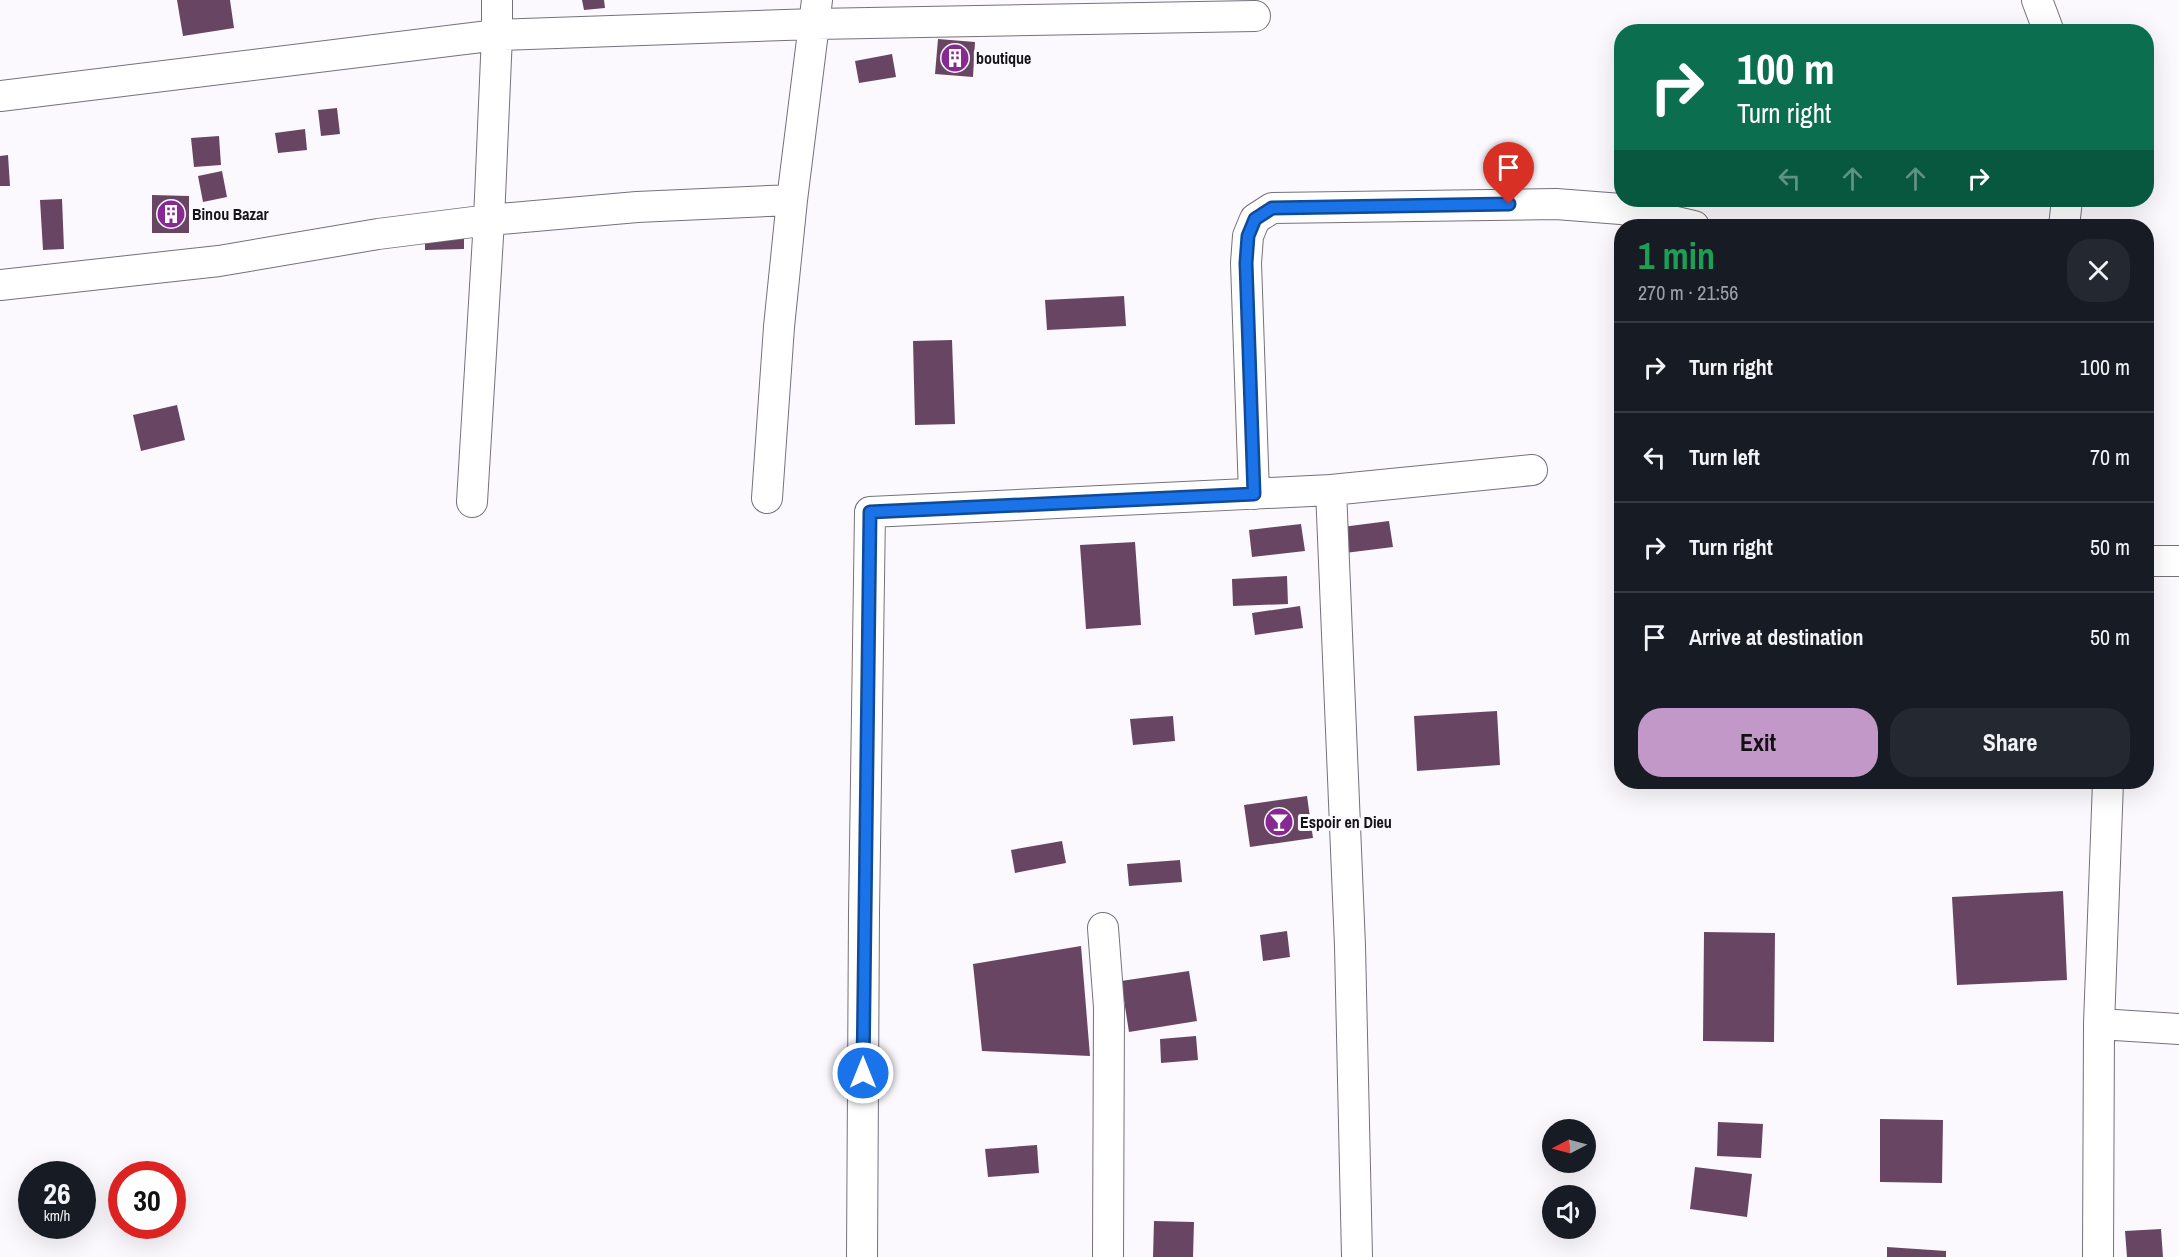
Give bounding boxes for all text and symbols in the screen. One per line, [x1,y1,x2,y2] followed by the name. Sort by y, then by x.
[1737,41,1835,97] text: 100 m
[939,42,971,74] building icon: boutique
[976,47,1031,69] place label: boutique
[1638,48,1716,126] icon: right
[1737,95,1831,131] text: Turn right
[1483,142,1534,204] pin
[1492,151,1525,184] icon: arrive
[1773,162,1806,195] icon: left
[1836,162,1869,195] icon: ahead
[1899,162,1932,195] icon: ahead
[1962,162,1995,195] icon: right
[155,198,187,230] building icon: Binou Bazar
[192,203,269,225] place label: Binou Bazar
[1638,232,1715,280] text: 1 min
[2067,239,2130,302] button: close
[1638,279,1738,306] text: 270 m · 21:56
[1638,351,1671,384] icon: right
[1689,352,1773,382] text: Turn right
[2080,352,2130,382] text: 100 m
[1638,441,1671,474] icon: left
[1689,442,1760,472] text: Turn left
[2090,442,2130,472] text: 70 m
[1638,531,1671,564] icon: right
[1689,532,1773,562] text: Turn right
[2090,532,2130,562] text: 50 m
[1638,621,1671,654] icon: arrive
[1689,622,1863,652] text: Arrive at destination
[2090,622,2130,652] text: 50 m
[1638,708,1878,777] button: Exit
[1890,708,2130,777] button: Share
[1263,806,1295,838] bar icon: Espoir en Dieu
[1300,811,1392,833] place label: Espoir en Dieu
[831,1041,895,1105] position arrow
[1542,1119,1596,1173] north arrow
[1542,1119,1596,1239] map controls
[108,1161,186,1239] speed limit sign: 30
[43,1173,71,1213] text: 26
[1542,1185,1596,1239] button: sound
[44,1205,70,1226] text: km/h

